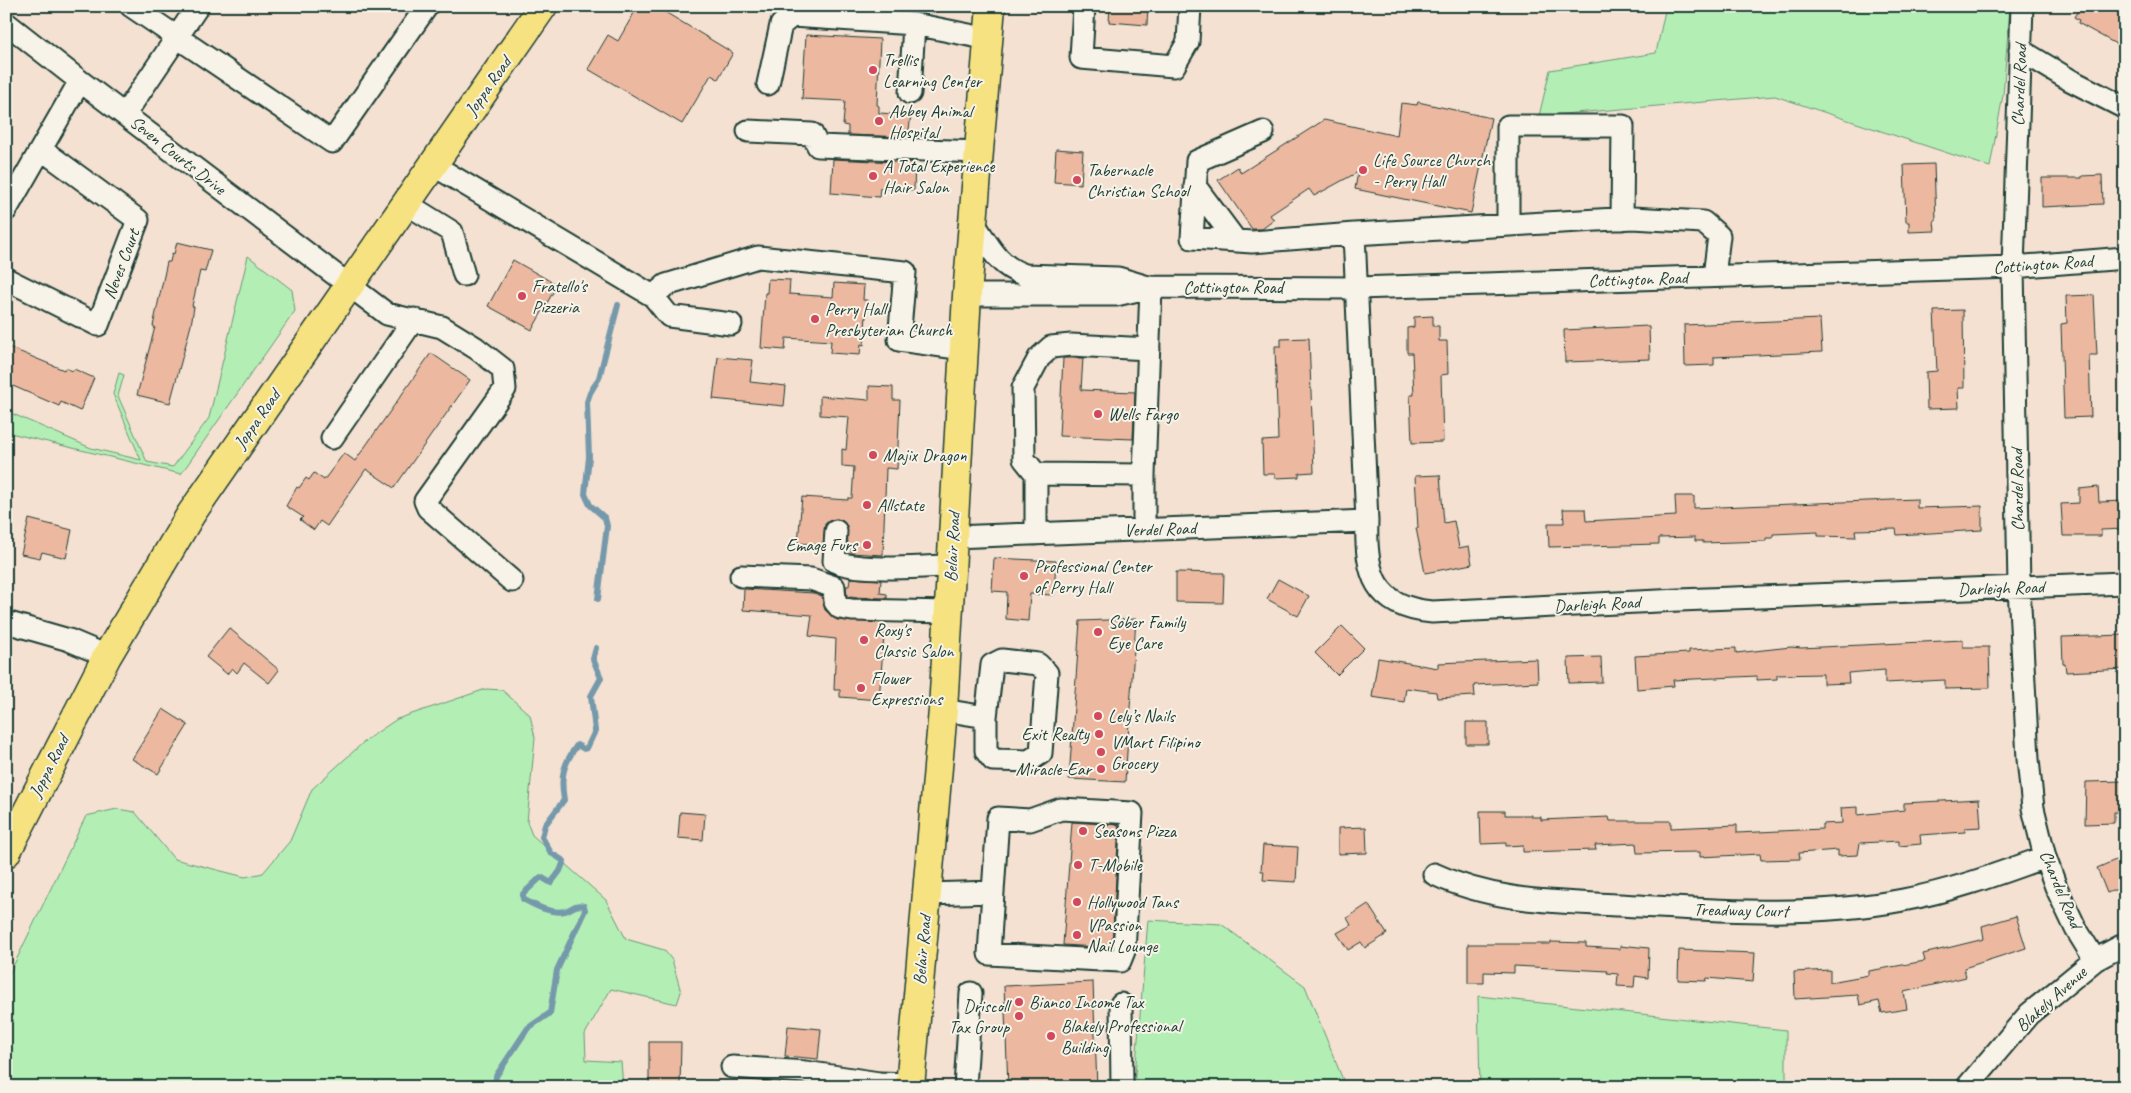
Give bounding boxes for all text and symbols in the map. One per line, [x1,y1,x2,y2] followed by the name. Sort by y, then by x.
[2007,41,2032,127] street label: Chardel Road
[883,49,984,92] place label: Trellis Learning Center
[459,50,518,121] street label: Joppa Road
[867,64,879,76] marker: Trellis Learning Center
[889,100,975,143] place label: Abbey Animal Hospital
[126,111,231,200] street label: Seven Courts Drive
[873,115,885,127] marker: Abbey Animal Hospital
[1373,149,1492,192] place label: Life Source Church - Perry Hall
[883,155,995,198] place label: A Total Experience Hair Salon
[1087,159,1192,202] place label: Tabernacle Christian School
[1357,164,1369,176] marker: Life Source Church - Perry Hall
[867,170,879,182] marker: A Total Experience Hair Salon
[1071,174,1083,186] marker: Tabernacle Christian School
[98,224,145,302] street label: Neves Court
[1993,249,2096,278] street label: Cottington Road
[1588,266,1691,292] street label: Cottington Road
[532,275,589,318] place label: Fratello's Pizzeria
[1183,276,1286,298] street label: Cottington Road
[516,290,528,302] marker: Fratello's Pizzeria
[825,298,953,341] place label: Perry Hall Presbyterian Church
[809,313,821,325] marker: Perry Hall Presbyterian Church
[228,383,287,454] street label: Joppa Road
[1108,403,1180,425] place label: Wells Fargo
[1092,408,1104,420] marker: Wells Fargo
[883,444,967,466] place label: Majix Dragon
[2005,446,2029,531] street label: Chardel Road
[867,449,879,461] marker: Majix Dragon
[877,494,925,516] place label: Allstate
[861,499,873,511] marker: Allstate
[939,509,965,583] street label: Belair Road
[1124,517,1199,541] street label: Verdel Road
[786,534,859,556] place label: Emage Furs
[861,539,873,551] marker: Emage Furs
[1034,555,1153,598] place label: Professional Center of Perry Hall
[1018,570,1030,582] marker: Professional Center of Perry Hall
[1958,575,2047,600] street label: Darleigh Road
[1553,591,1644,617] street label: Darleigh Road
[1108,611,1187,654] place label: Sober Family Eye Care
[874,619,954,662] place label: Roxy's Classic Salon
[1092,626,1104,638] marker: Sober Family Eye Care
[858,634,870,646] marker: Roxy's Classic Salon
[871,667,944,710] place label: Flower Expressions
[855,682,867,694] marker: Flower Expressions
[1108,705,1177,727] place label: Lely’s Nails
[1092,710,1104,722] marker: Lely’s Nails
[1021,723,1091,745] place label: Exit Realty
[24,728,75,802] street label: Joppa Road
[1093,728,1105,740] marker: Exit Realty
[1111,731,1201,774] place label: VMart Filipino Grocery
[1095,746,1107,758] marker: VMart Filipino Grocery
[1016,758,1094,780] place label: Miracle-Ear
[1095,763,1107,775] marker: Miracle-Ear
[1093,820,1178,842] place label: Seasons Pizza
[1077,825,1089,837] marker: Seasons Pizza
[2035,847,2088,934] street label: Chardel Road
[1088,854,1143,876] place label: T-Mobile
[1072,859,1084,871] marker: T-Mobile
[1087,891,1180,913] place label: Hollywood Tans
[1071,896,1083,908] marker: Hollywood Tans
[1694,898,1791,922] street label: Treadway Court
[908,911,936,986] street label: Belair Road
[1087,914,1159,957] place label: VPassion Nail Lounge
[1071,929,1083,941] marker: VPassion Nail Lounge
[2011,961,2092,1037] street label: Blakely Avenue
[1029,991,1145,1013] place label: Bianco Income Tax
[949,995,1012,1038] place label: Driscoll Tax Group
[1013,996,1025,1008] marker: Bianco Income Tax
[1013,1010,1025,1022] marker: Driscoll Tax Group
[1061,1015,1184,1058] place label: Blakely Professional Building
[1045,1030,1057,1042] marker: Blakely Professional Building

